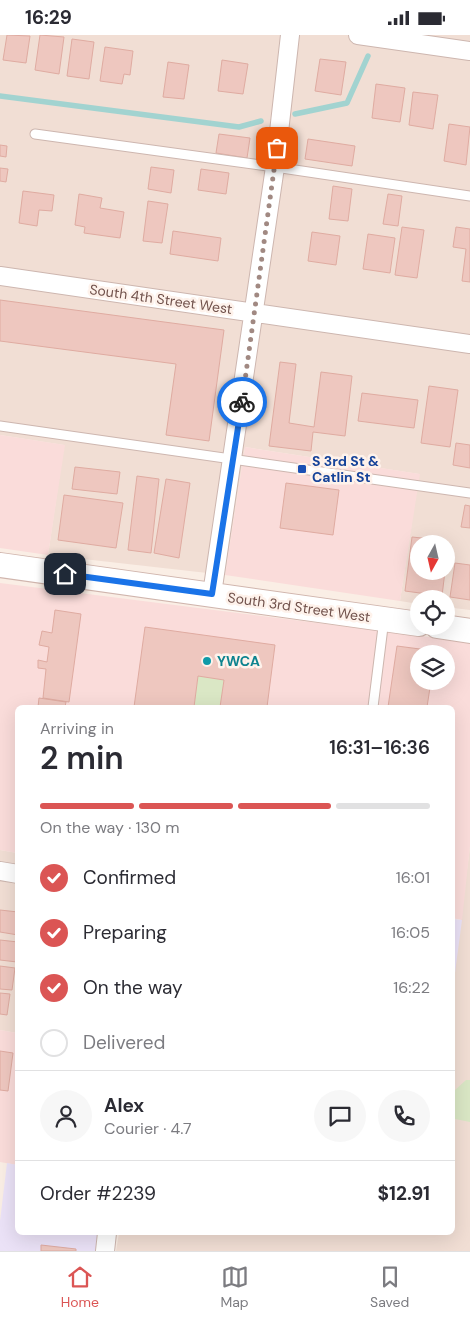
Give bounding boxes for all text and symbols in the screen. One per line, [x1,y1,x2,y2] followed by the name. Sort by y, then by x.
[25,5,72,30] text: 16:29
[256,127,298,169] pin
[263,134,291,162] icon: bag
[89,280,233,318] street label: South 4th Street West
[217,377,267,427] courier
[228,388,256,416] icon: bike
[312,452,379,486] place label: S 3rd St & Catlin St
[296,463,308,475] marker: S 3rd St & Catlin St
[410,535,455,580] north arrow
[410,535,455,690] map controls
[44,553,86,595] pin
[51,560,79,588] icon: home
[227,588,371,626] street label: South 3rd Street West
[410,590,455,635] button: locate
[410,645,455,690] button: layers
[217,652,260,670] place label: YWCA
[201,655,213,667] marker: YWCA
[40,718,114,739] text: Arriving in
[329,735,430,760] text: 16:31–16:36
[40,737,124,779] text: 2 min
[40,817,180,838] text: On the way · 130 m
[40,864,68,892] icon: check
[83,865,176,890] text: Confirmed
[396,867,430,888] text: 16:01
[40,919,68,947] icon: check
[83,920,167,945] text: Preparing
[391,922,430,943] text: 16:05
[40,974,68,1002] icon: check
[83,975,183,1000] text: On the way
[393,977,430,998] text: 16:22
[83,1030,165,1055] text: Delivered
[40,1090,92,1142] button: person
[314,1090,366,1142] button: chat
[378,1090,430,1142] button: phone
[104,1093,144,1118] text: Alex
[104,1118,192,1139] text: Courier · 4.7
[40,1181,156,1206] text: Order #2239
[378,1181,430,1206] text: $12.91
[61,1263,99,1311] tab: Home
[220,1263,249,1311] tab: Map
[370,1263,409,1311] tab: Saved

